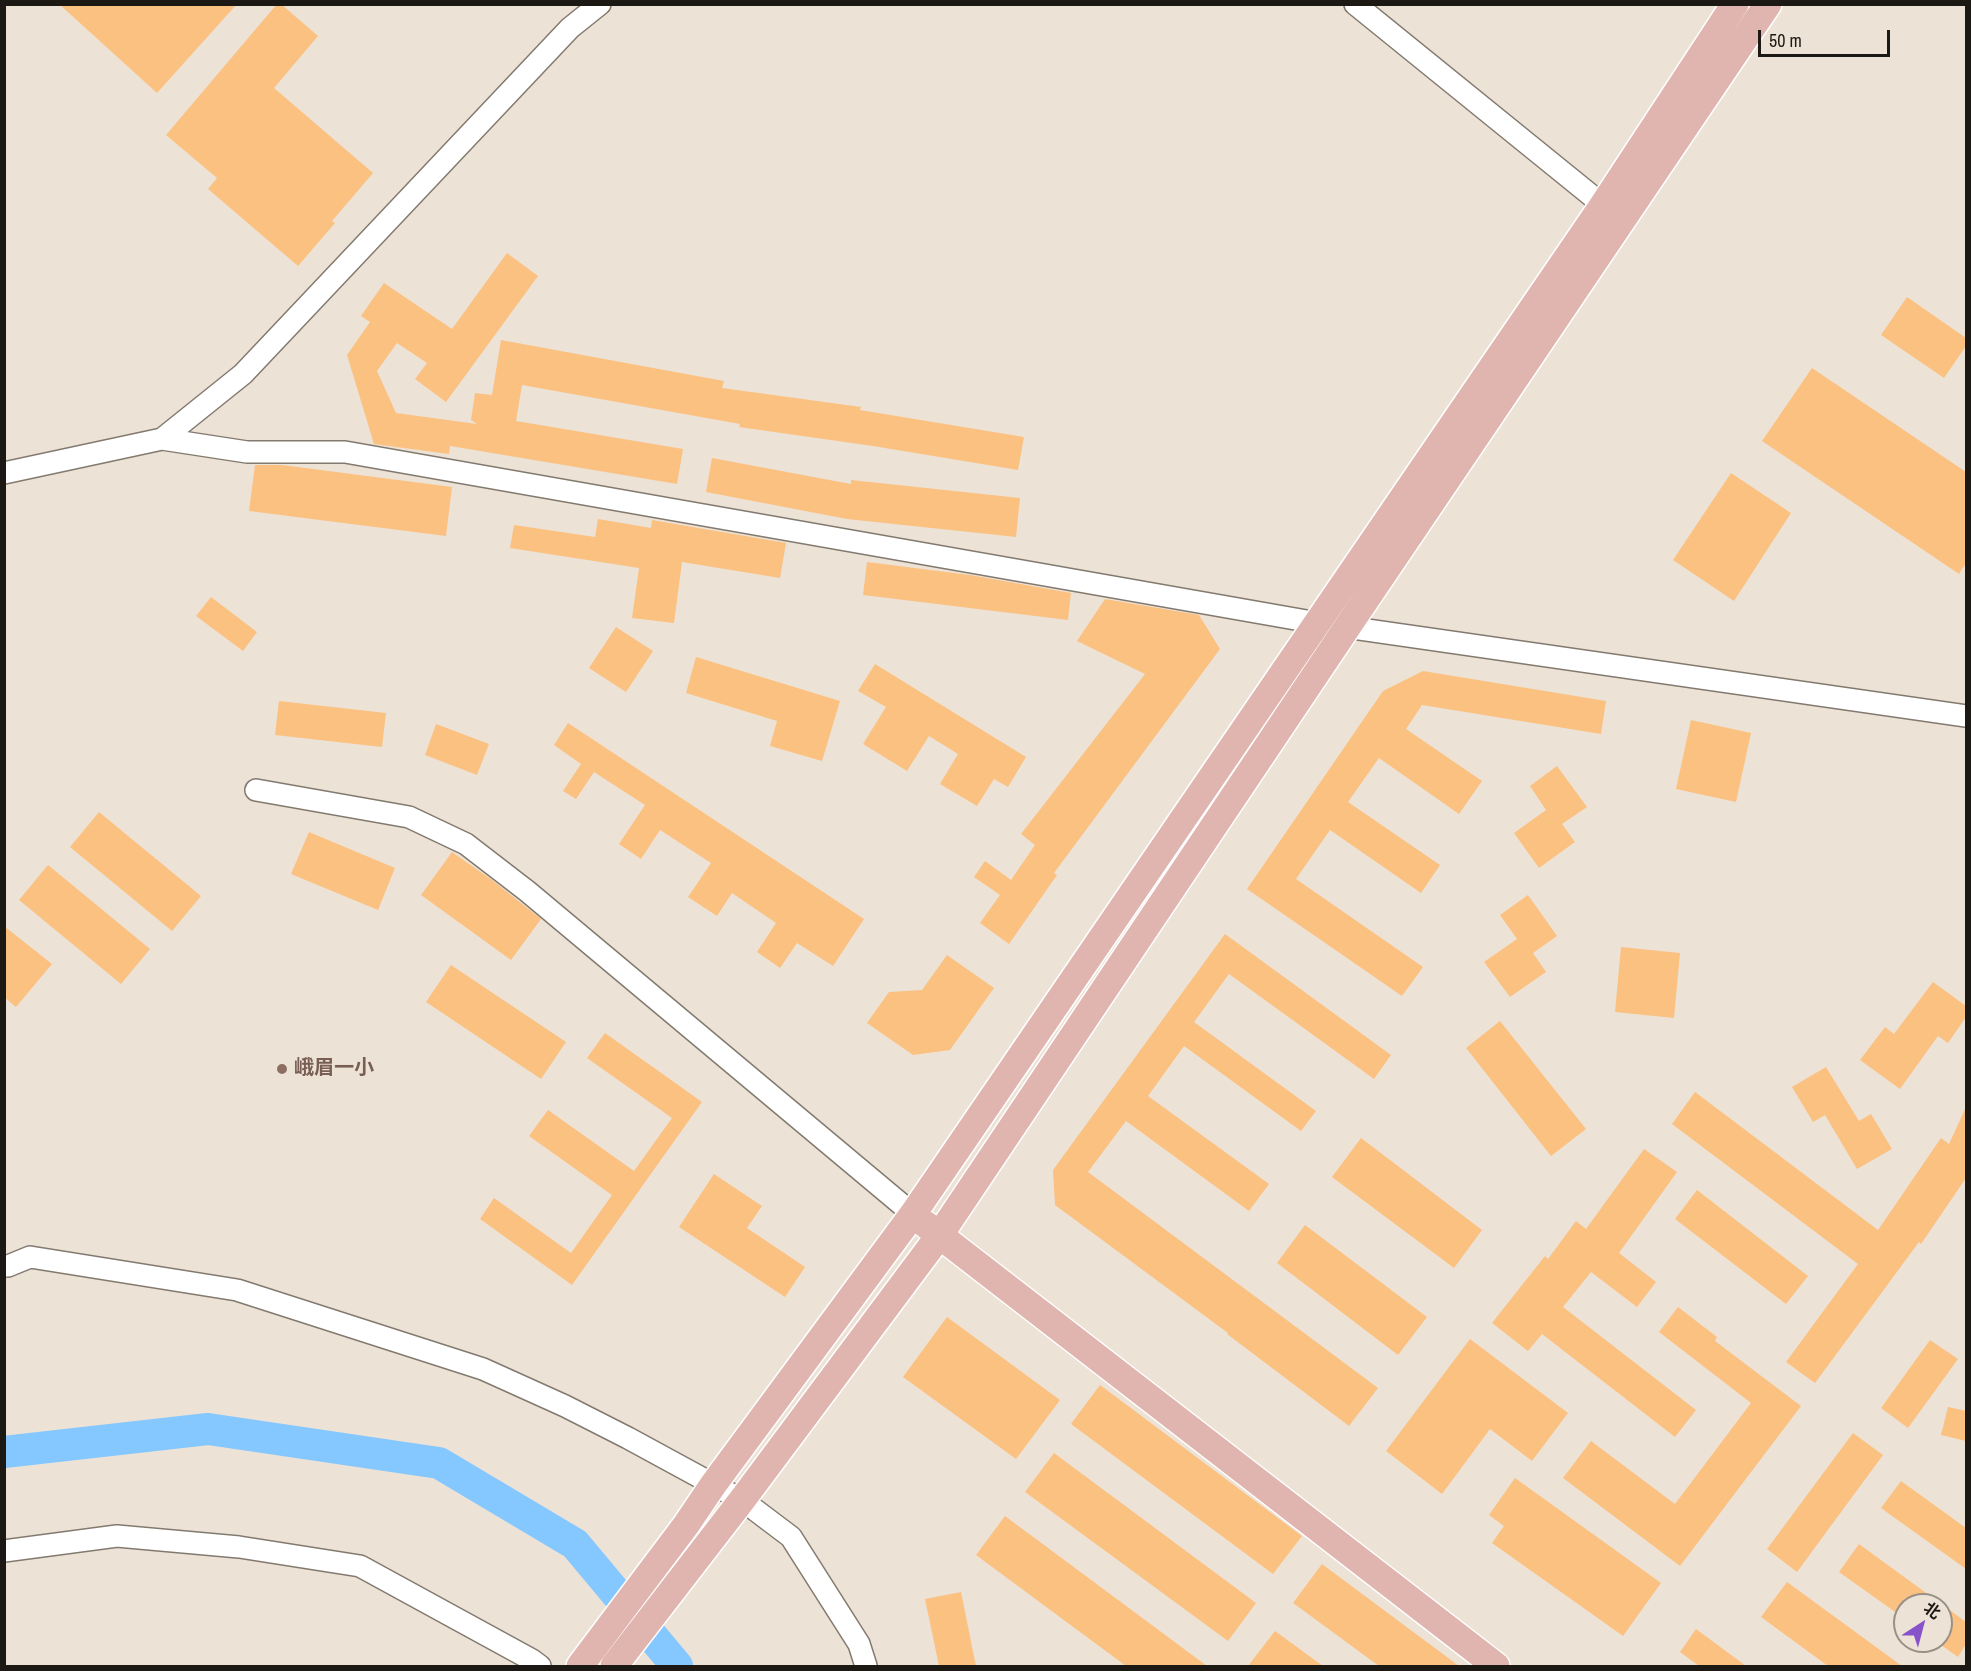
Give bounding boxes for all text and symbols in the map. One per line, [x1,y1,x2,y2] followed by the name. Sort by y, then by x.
[1761,18,1893,56] scale bar
[1769,28,1802,53] text: 50 m
[294,1057,374,1081] place label: 峨眉一小
[275,1062,289,1076] marker: 峨眉一小
[1893,1593,1953,1653] north arrow
[1919,1596,1945,1624] text: 北

